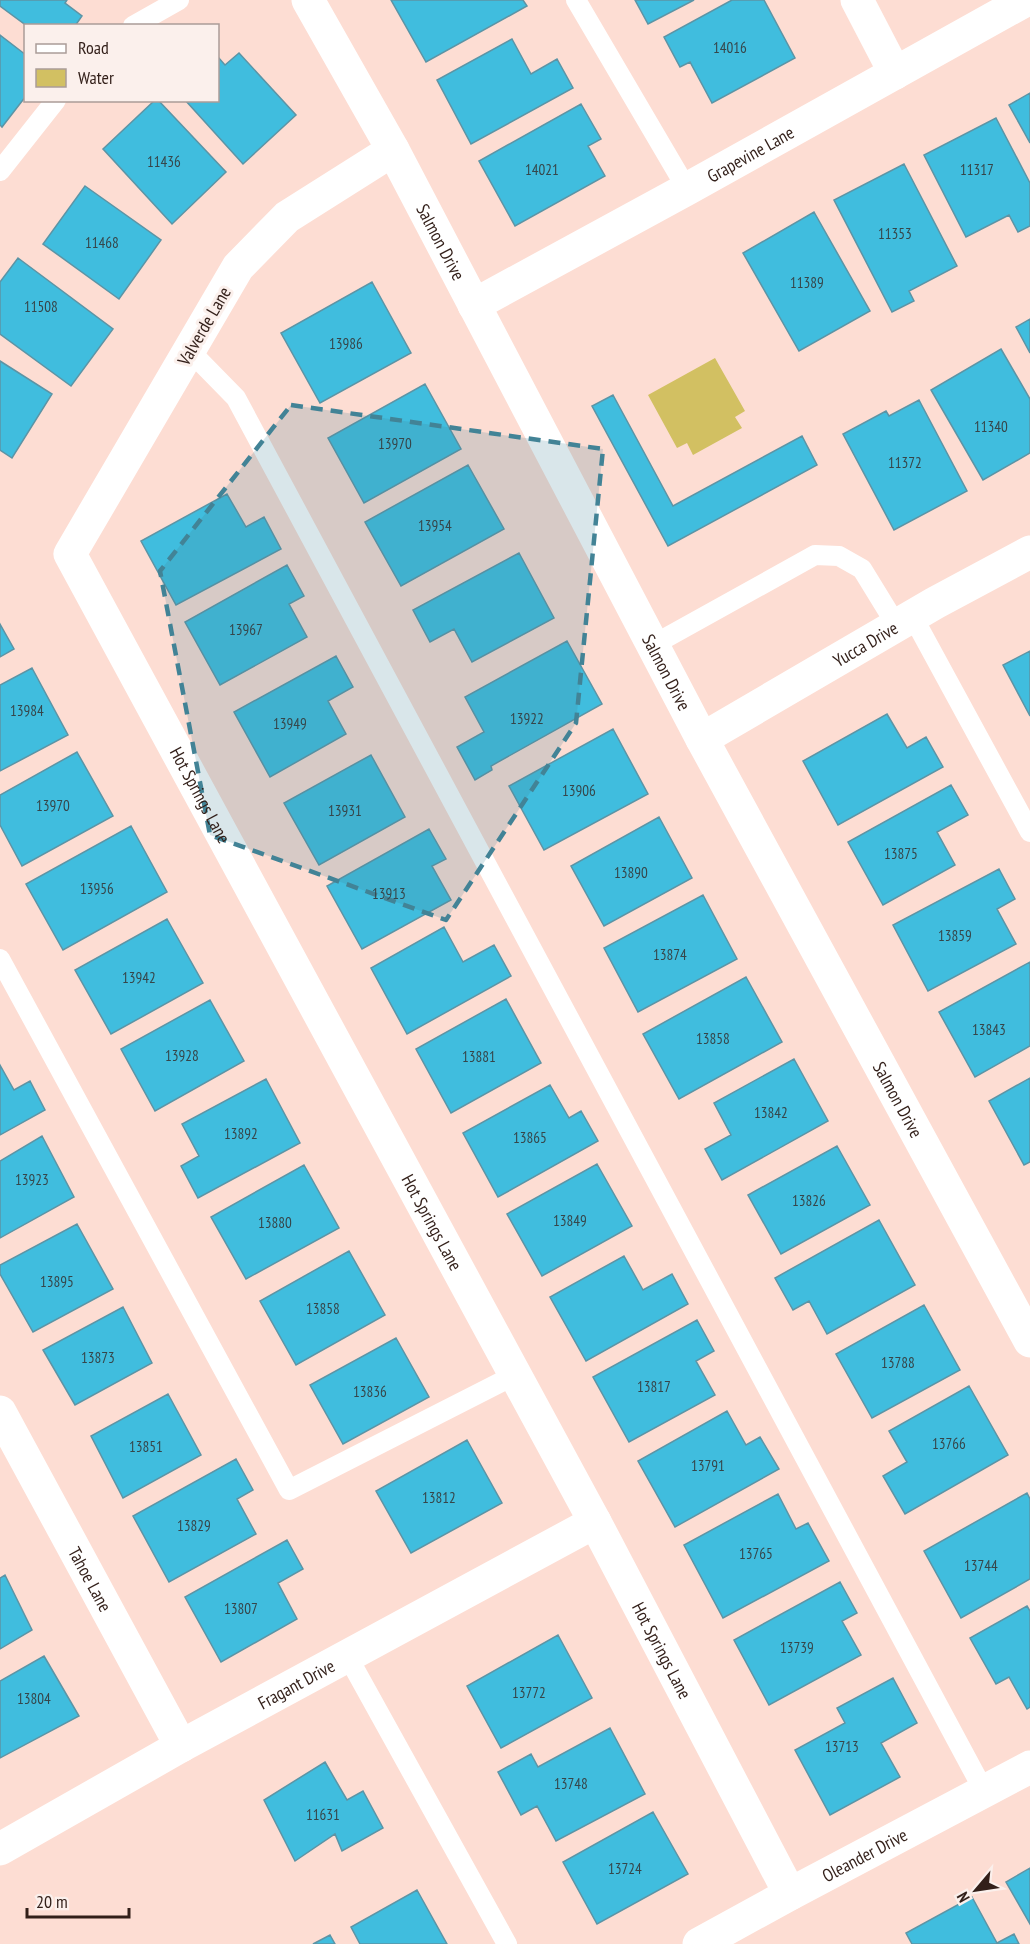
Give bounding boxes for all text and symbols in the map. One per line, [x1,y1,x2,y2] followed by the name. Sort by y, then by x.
[24,24,219,102] legend
[78,36,109,59] text: Road
[713,38,747,57] house number: 14016
[78,66,114,89] text: Water
[703,120,798,187] street label: Grapevine Lane
[147,152,181,171] house number: 11436
[525,160,559,179] house number: 14021
[960,160,994,179] house number: 11317
[412,200,471,284] street label: Salmon Drive
[878,224,912,243] house number: 11353
[85,233,119,252] house number: 11468
[790,273,824,292] house number: 11389
[172,283,236,370] street label: Valverde Lane
[24,297,58,316] house number: 11508
[329,334,363,353] house number: 13986
[974,417,1008,436] house number: 11340
[378,434,412,453] house number: 13970
[888,453,922,472] house number: 11372
[418,516,452,535] house number: 13954
[829,616,902,672] street label: Yucca Drive
[229,620,263,639] house number: 13967
[637,630,696,714] street label: Salmon Drive
[10,701,44,720] house number: 13984
[510,709,544,728] house number: 13922
[273,714,307,733] house number: 13949
[165,743,236,847] street label: Hot Springs Lane
[562,781,596,800] house number: 13906
[36,796,70,815] house number: 13970
[328,801,362,820] house number: 13931
[884,844,918,863] house number: 13875
[614,863,648,882] house number: 13890
[80,879,114,898] house number: 13956
[372,884,406,903] house number: 13913
[938,926,972,945] house number: 13859
[653,945,687,964] house number: 13874
[122,968,156,987] house number: 13942
[972,1020,1006,1039] house number: 13843
[696,1029,730,1048] house number: 13858
[165,1046,199,1065] house number: 13928
[462,1047,496,1066] house number: 13881
[868,1057,928,1141] street label: Salmon Drive
[754,1103,788,1122] house number: 13842
[224,1124,258,1143] house number: 13892
[513,1128,547,1147] house number: 13865
[15,1170,49,1189] house number: 13923
[397,1170,468,1274] street label: Hot Springs Lane
[792,1191,826,1210] house number: 13826
[553,1211,587,1230] house number: 13849
[258,1213,292,1232] house number: 13880
[40,1272,74,1291] house number: 13895
[306,1299,340,1318] house number: 13858
[81,1348,115,1367] house number: 13873
[881,1353,915,1372] house number: 13788
[637,1377,671,1396] house number: 13817
[353,1382,387,1401] house number: 13836
[932,1434,966,1453] house number: 13766
[129,1437,163,1456] house number: 13851
[691,1456,725,1475] house number: 13791
[422,1488,456,1507] house number: 13812
[177,1516,211,1535] house number: 13829
[64,1543,117,1616] street label: Tahoe Lane
[739,1544,773,1563] house number: 13765
[964,1556,998,1575] house number: 13744
[627,1598,697,1703] street label: Hot Springs Lane
[224,1599,258,1618] house number: 13807
[780,1638,814,1657] house number: 13739
[254,1654,338,1714] street label: Fragant Drive
[512,1683,546,1702] house number: 13772
[17,1689,51,1708] house number: 13804
[825,1737,859,1756] house number: 13713
[554,1774,588,1793] house number: 13748
[306,1805,340,1824] house number: 11631
[818,1823,911,1887] street label: Oleander Drive
[608,1859,642,1878] house number: 13724
[946,1860,1006,1920] north arrow
[27,1881,129,1919] scale bar
[952,1889,974,1906] text: N
[36,1890,68,1913] text: 20 m

